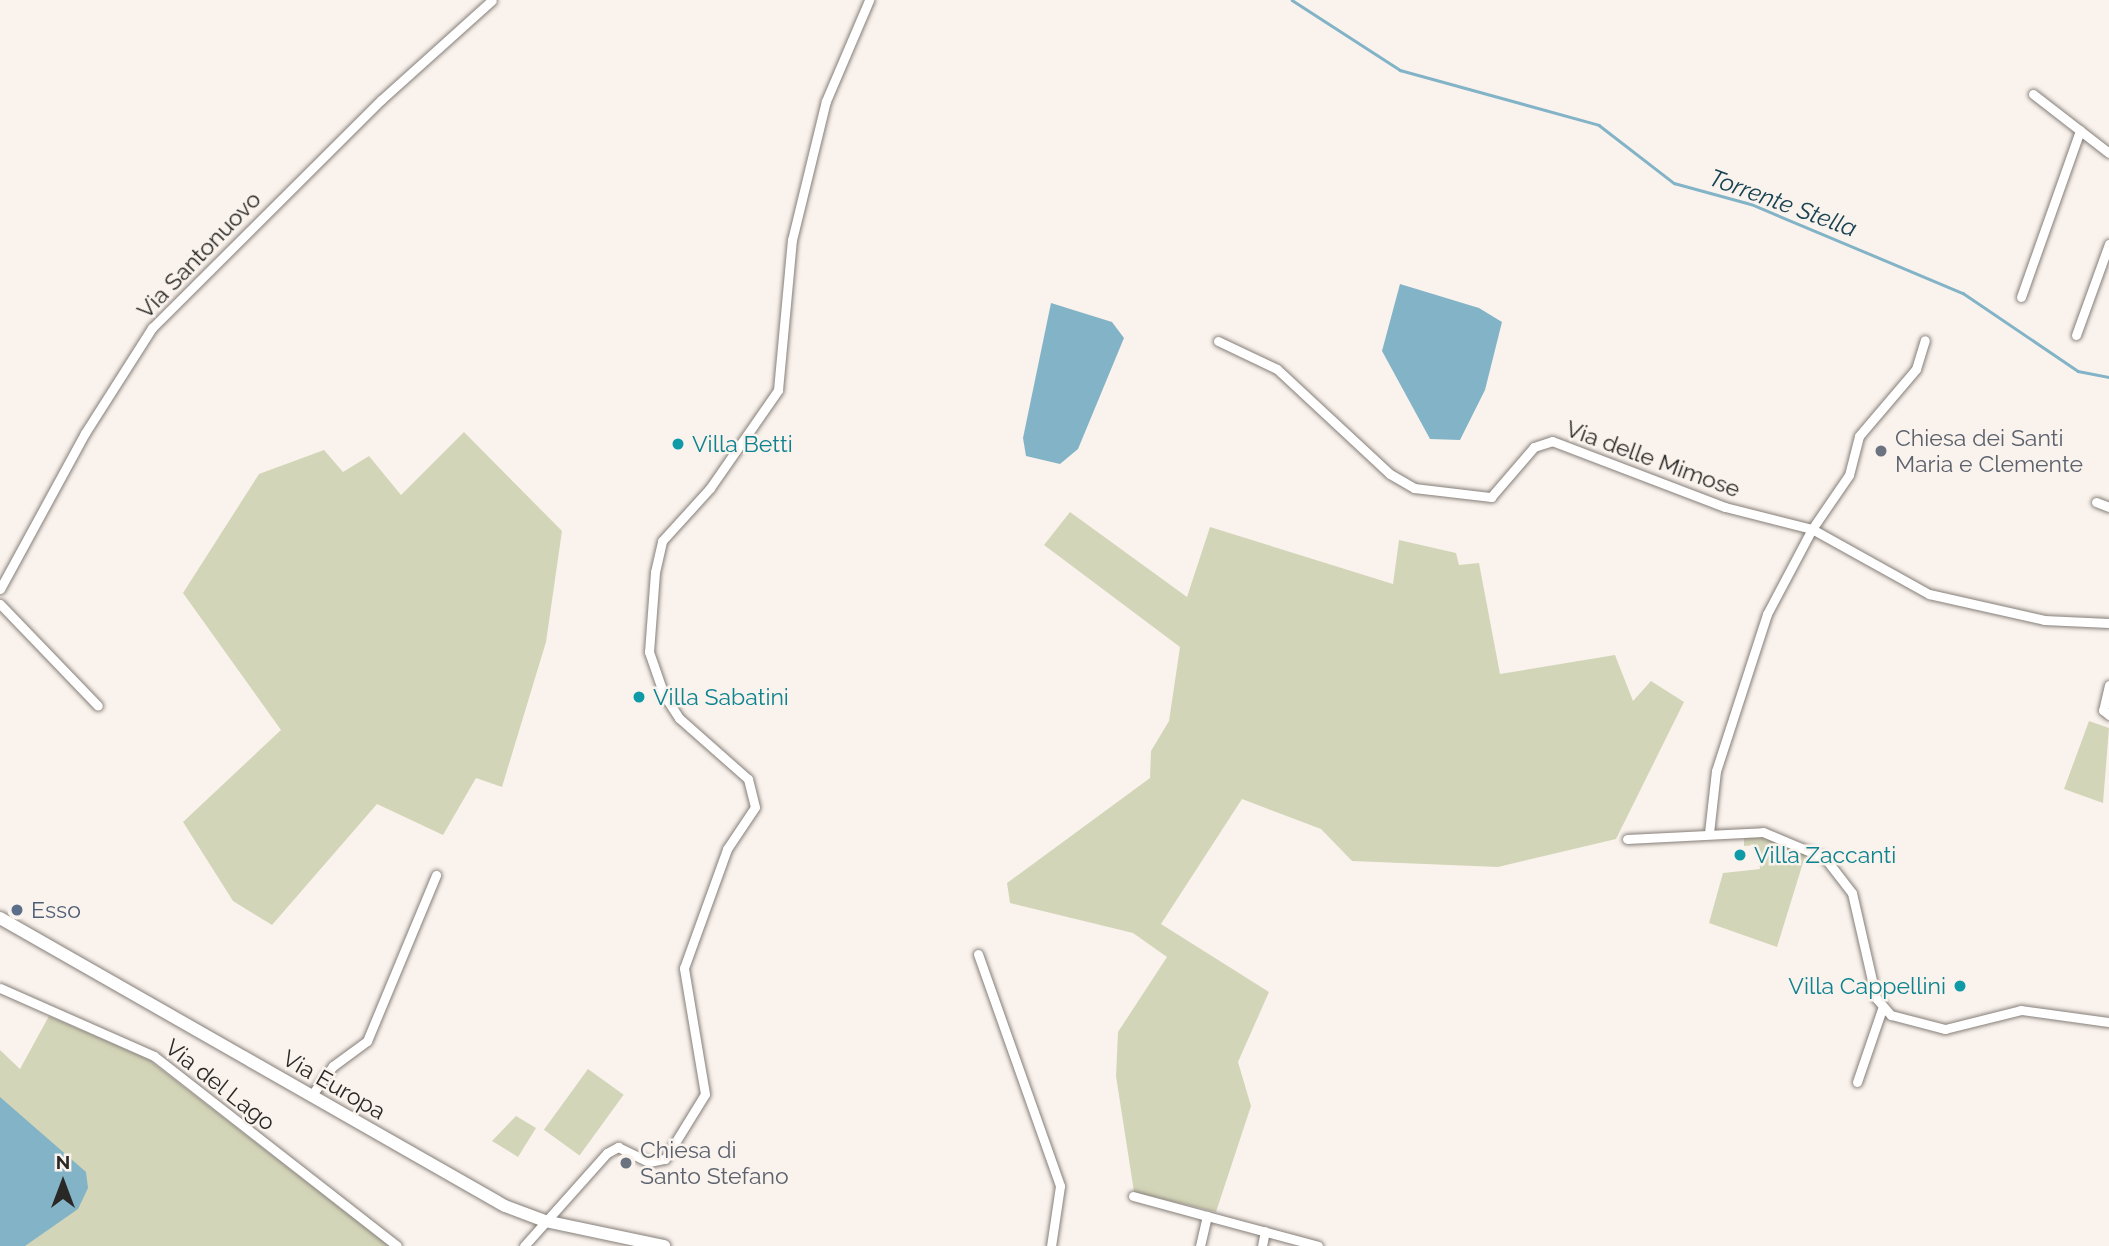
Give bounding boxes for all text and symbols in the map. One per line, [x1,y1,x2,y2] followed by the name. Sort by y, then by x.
[1705,163,1861,243] water label: Torrente Stella
[131,186,267,324] street label: Via Santonuovo
[1562,415,1744,503] street label: Via delle Mimose
[1895,424,2083,478] place label: Chiesa dei Santi Maria e Clemente
[692,430,793,458] place label: Villa Betti
[670,436,686,452] marker: Villa Betti
[1873,443,1889,459] marker: Chiesa dei Santi Maria e Clemente
[653,683,789,711] place label: Villa Sabatini
[631,689,647,705] marker: Villa Sabatini
[1754,841,1896,869] place label: Villa Zaccanti
[1732,847,1748,863] marker: Villa Zaccanti
[31,896,81,924] place label: Esso
[9,902,25,918] marker: Esso
[1788,972,1946,1000] place label: Villa Cappellini
[1952,978,1968,994] marker: Villa Cappellini
[159,1033,281,1137] street label: Via del Lago
[278,1044,390,1126] street label: Via Europa
[640,1136,789,1190] place label: Chiesa di Santo Stefano
[28,1148,98,1218] north arrow
[56,1151,70,1173] text: N
[618,1155,634,1171] marker: Chiesa di Santo Stefano

